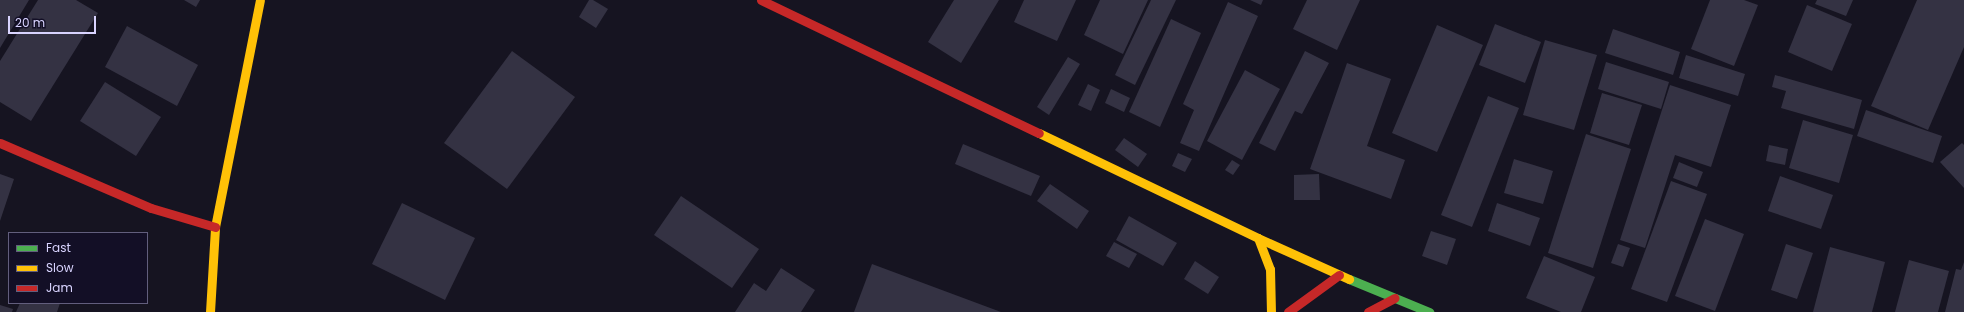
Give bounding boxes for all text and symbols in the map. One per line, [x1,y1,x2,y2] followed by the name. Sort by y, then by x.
[10,8,98,34] scale bar
[15,14,45,31] text: 20 m
[8,232,148,304] legend
[46,239,71,256] text: Fast
[46,259,74,276] text: Slow
[46,279,73,296] text: Jam

